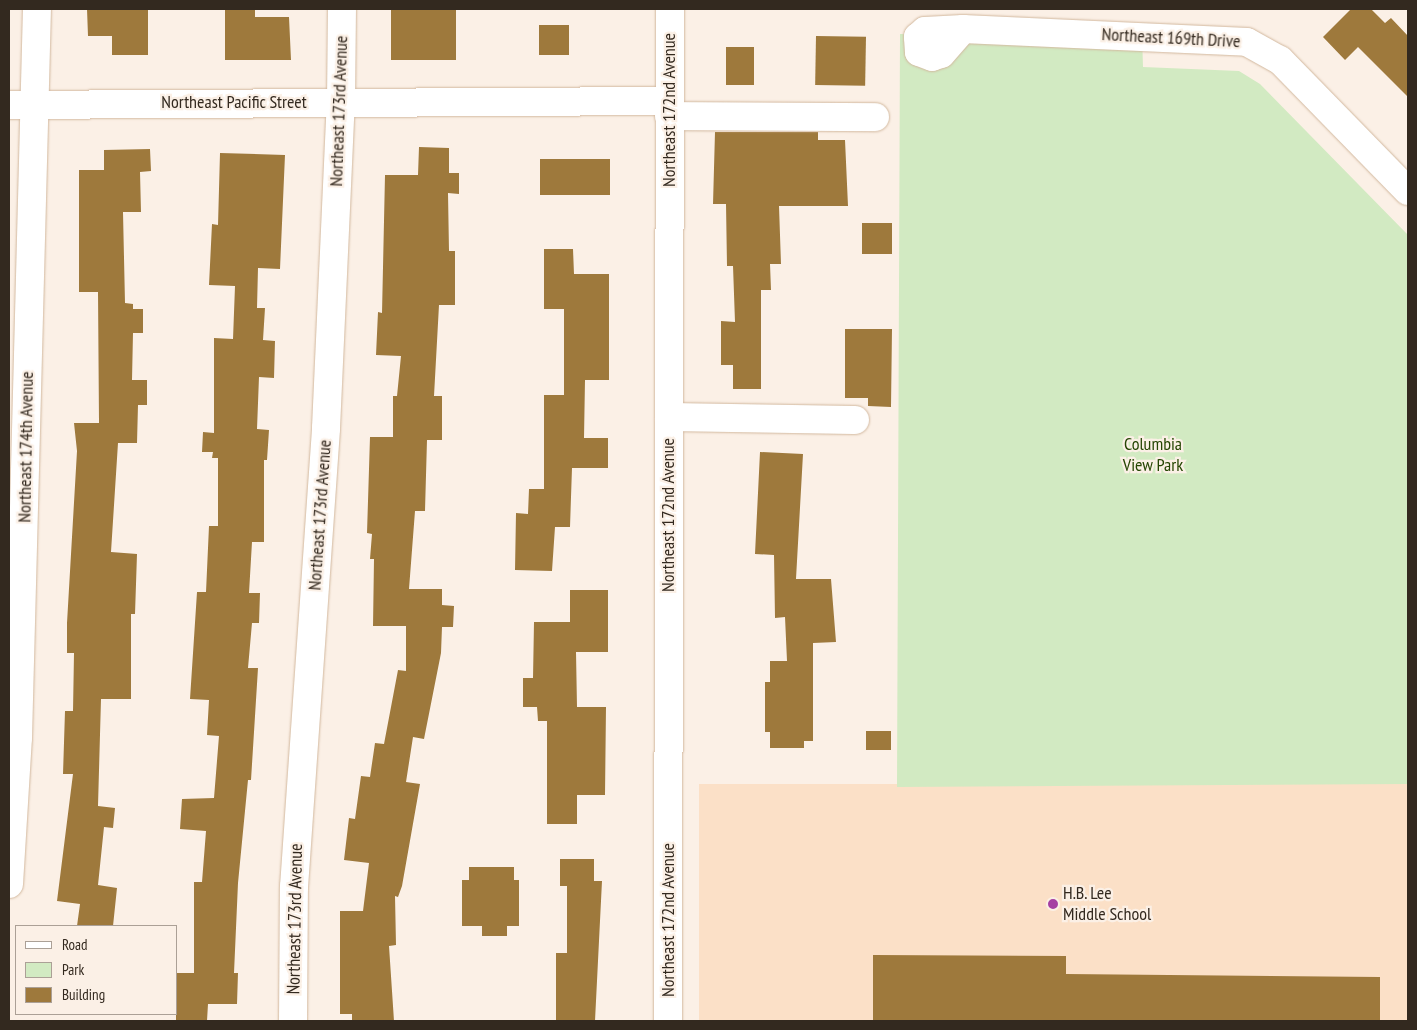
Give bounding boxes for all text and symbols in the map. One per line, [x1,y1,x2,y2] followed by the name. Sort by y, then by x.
[1101,24,1241,52] street label: Northeast 169th Drive
[658,33,680,187] street label: Northeast 172nd Avenue
[326,35,352,187] street label: Northeast 173rd Avenue
[161,91,307,113] street label: Northeast Pacific Street
[14,371,38,523] street label: Northeast 174th Avenue
[1123,434,1183,476] park label: Columbia View Park
[657,438,679,592] street label: Northeast 172nd Avenue
[304,439,336,591] street label: Northeast 173rd Avenue
[283,843,307,995] street label: Northeast 173rd Avenue
[657,843,679,997] street label: Northeast 172nd Avenue
[1063,883,1151,926] place label: H.B. Lee Middle School
[1047,898,1059,910] marker: H.B. Lee Middle School
[15,925,178,1015] legend
[62,935,88,954] text: Road
[62,960,84,979] text: Park
[62,985,105,1004] text: Building

